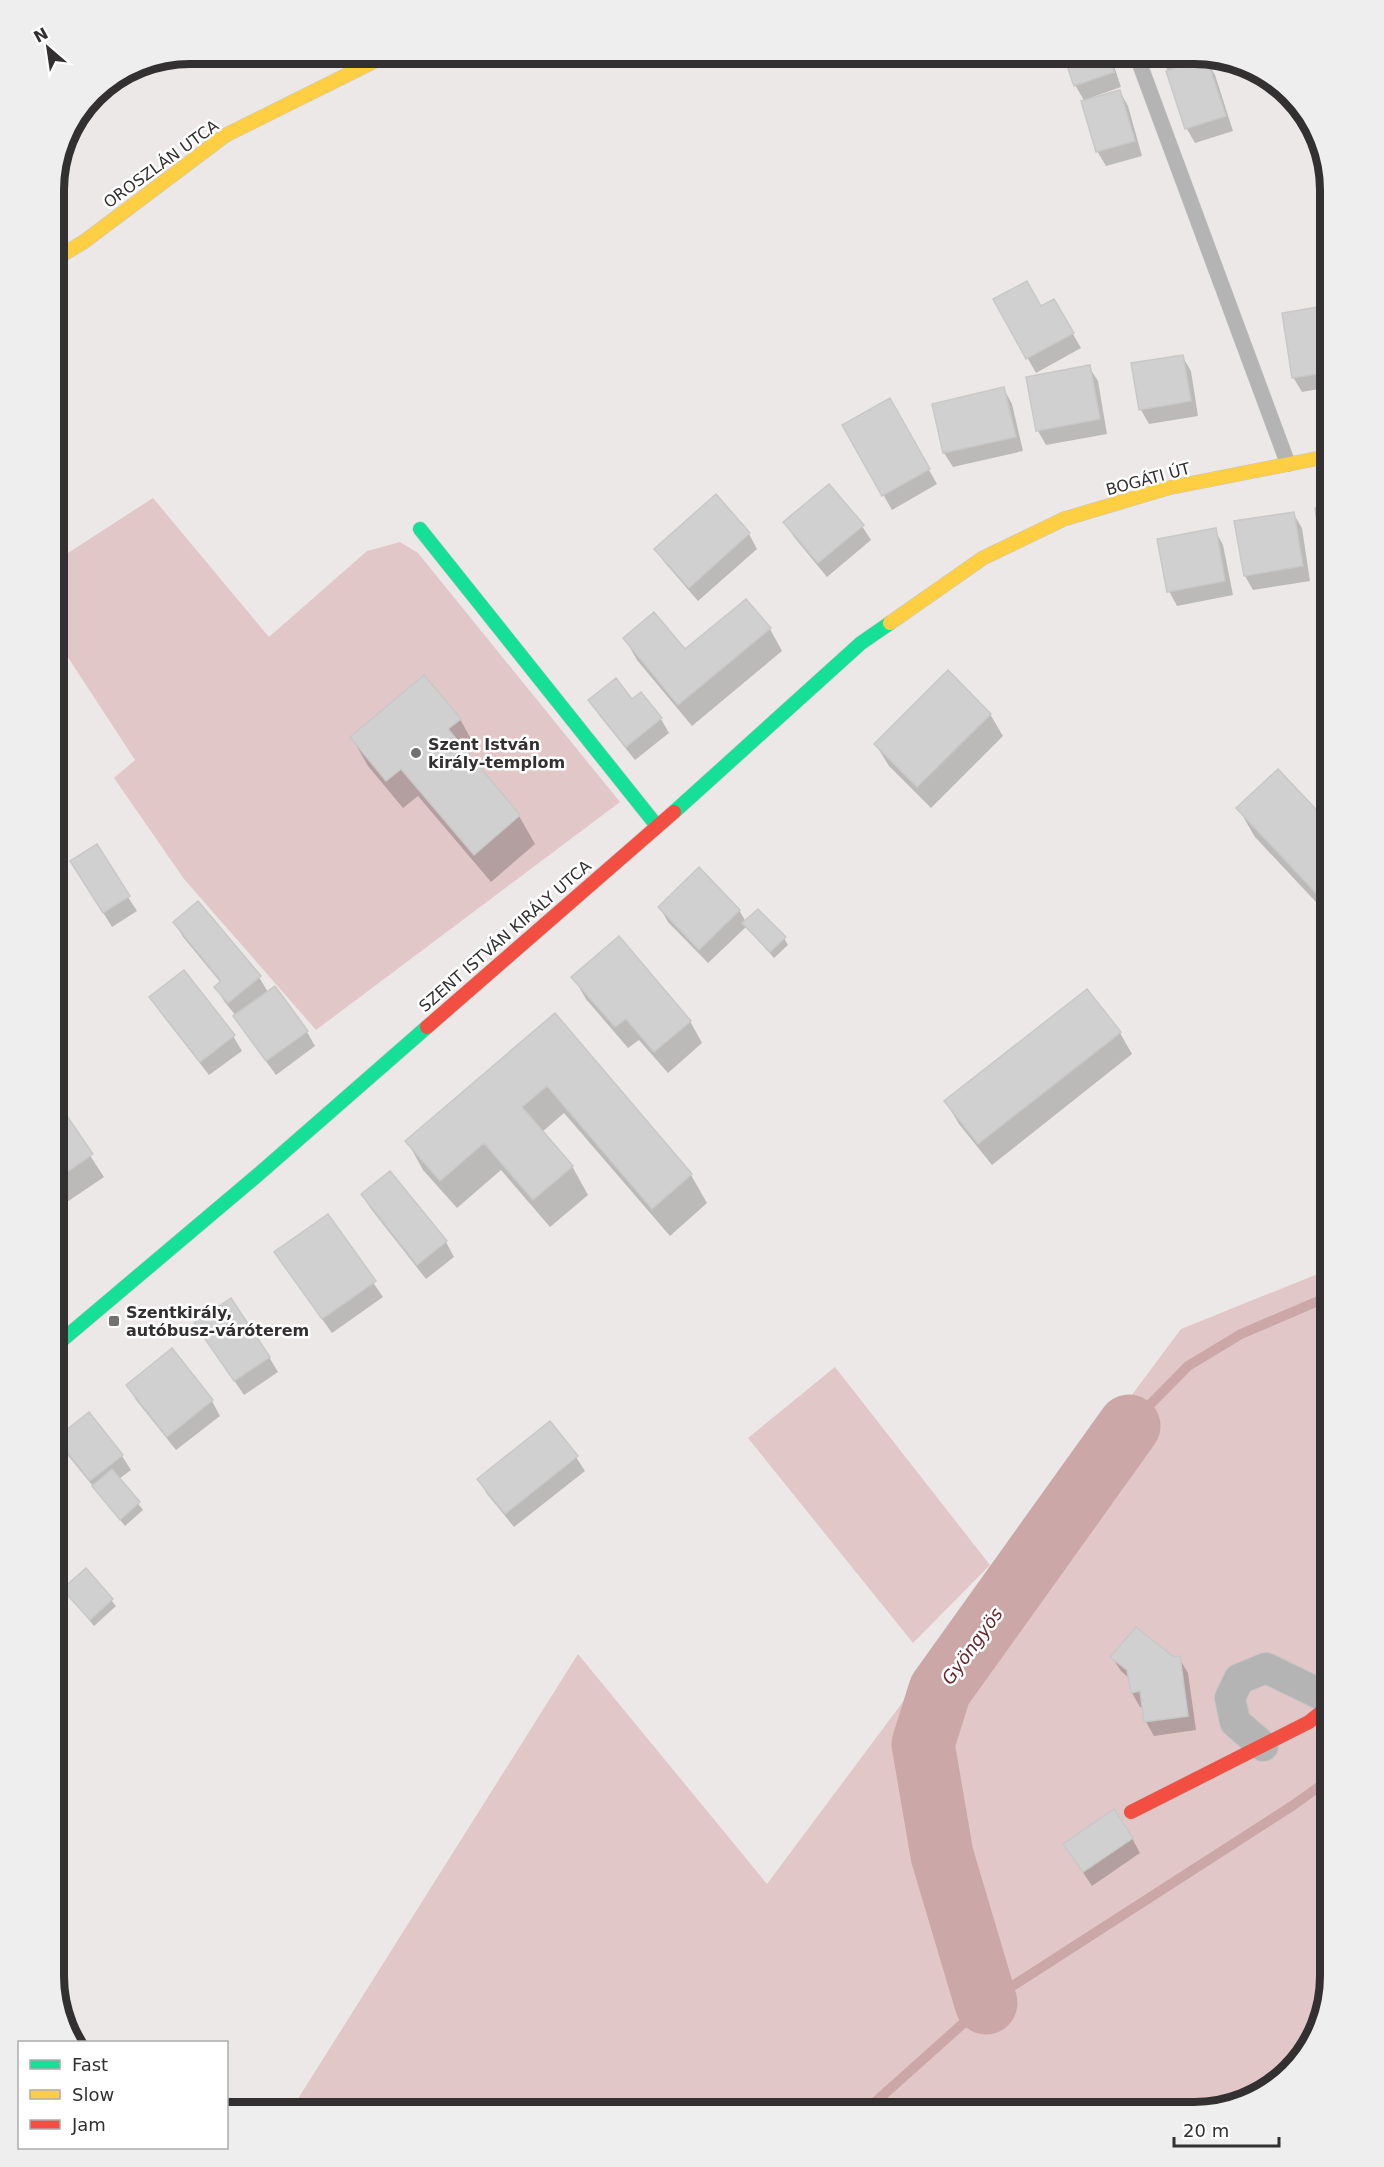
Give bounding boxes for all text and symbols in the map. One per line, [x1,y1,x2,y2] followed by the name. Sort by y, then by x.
[18,18,78,78] north arrow
[31,24,51,47] text: N
[100,116,222,212] street label: OROSZLÁN UTCA
[1104,459,1192,499] street label: BOGÁTI ÚT
[428,735,565,772] place label: Szent István király-templom
[409,746,423,760] marker: Szent István király-templom
[415,856,595,1016] street label: SZENT ISTVÁN KIRÁLY UTCA
[126,1303,309,1340] place label: Szentkirály, autóbusz-váróterem
[107,1314,121,1328] marker: Szentkirály, autóbusz-váróterem
[937,1604,1007,1688] water label: Gyöngyös
[18,2041,228,2149] legend
[72,2054,108,2075] text: Fast
[72,2084,114,2105] text: Slow
[1174,2110,1279,2148] scale bar
[71,2114,106,2135] text: Jam
[1183,2120,1229,2141] text: 20 m

